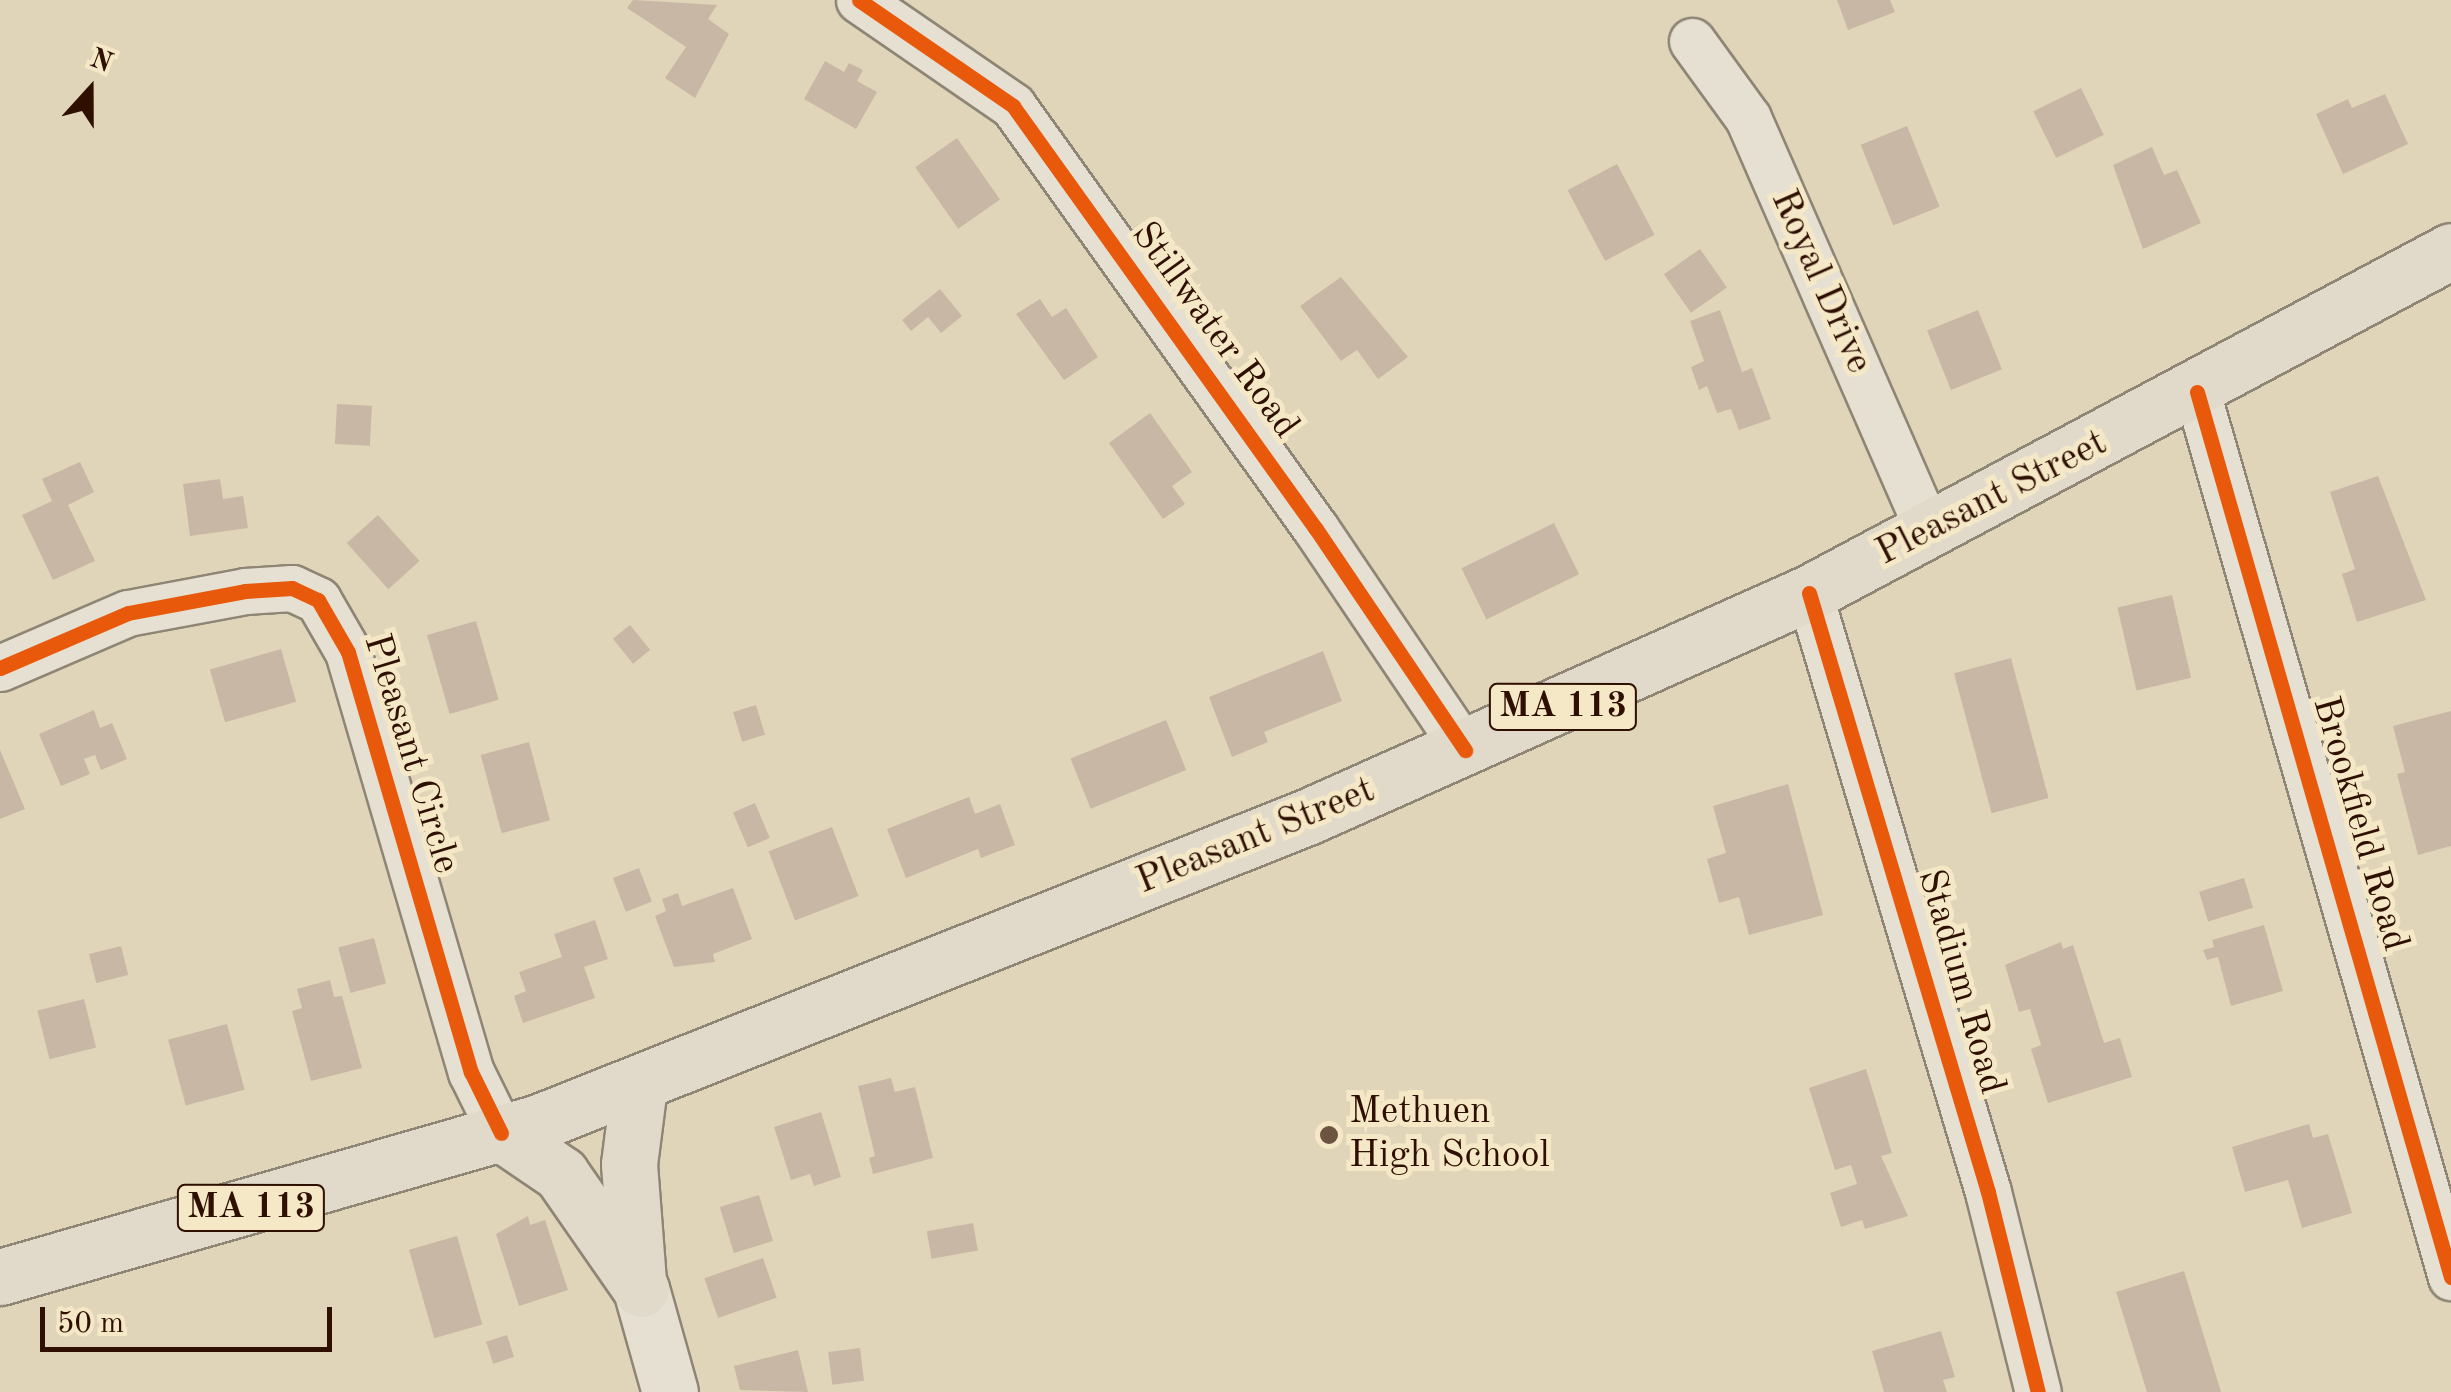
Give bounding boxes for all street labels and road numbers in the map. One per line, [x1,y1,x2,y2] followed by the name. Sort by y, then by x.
[1759,183,1881,381] street label: Royal Drive
[1120,214,1308,448] street label: Stillwater Road
[1869,421,2115,577] street label: Pleasant Street
[352,629,468,879] street label: Pleasant Circle
[1488,677,1638,737] road number: MA 113
[2301,692,2417,956] street label: Brookfield Road
[1130,769,1382,905] street label: Pleasant Street
[1906,864,2014,1100] street label: Stadium Road
[176,1178,326,1238] road number: MA 113

